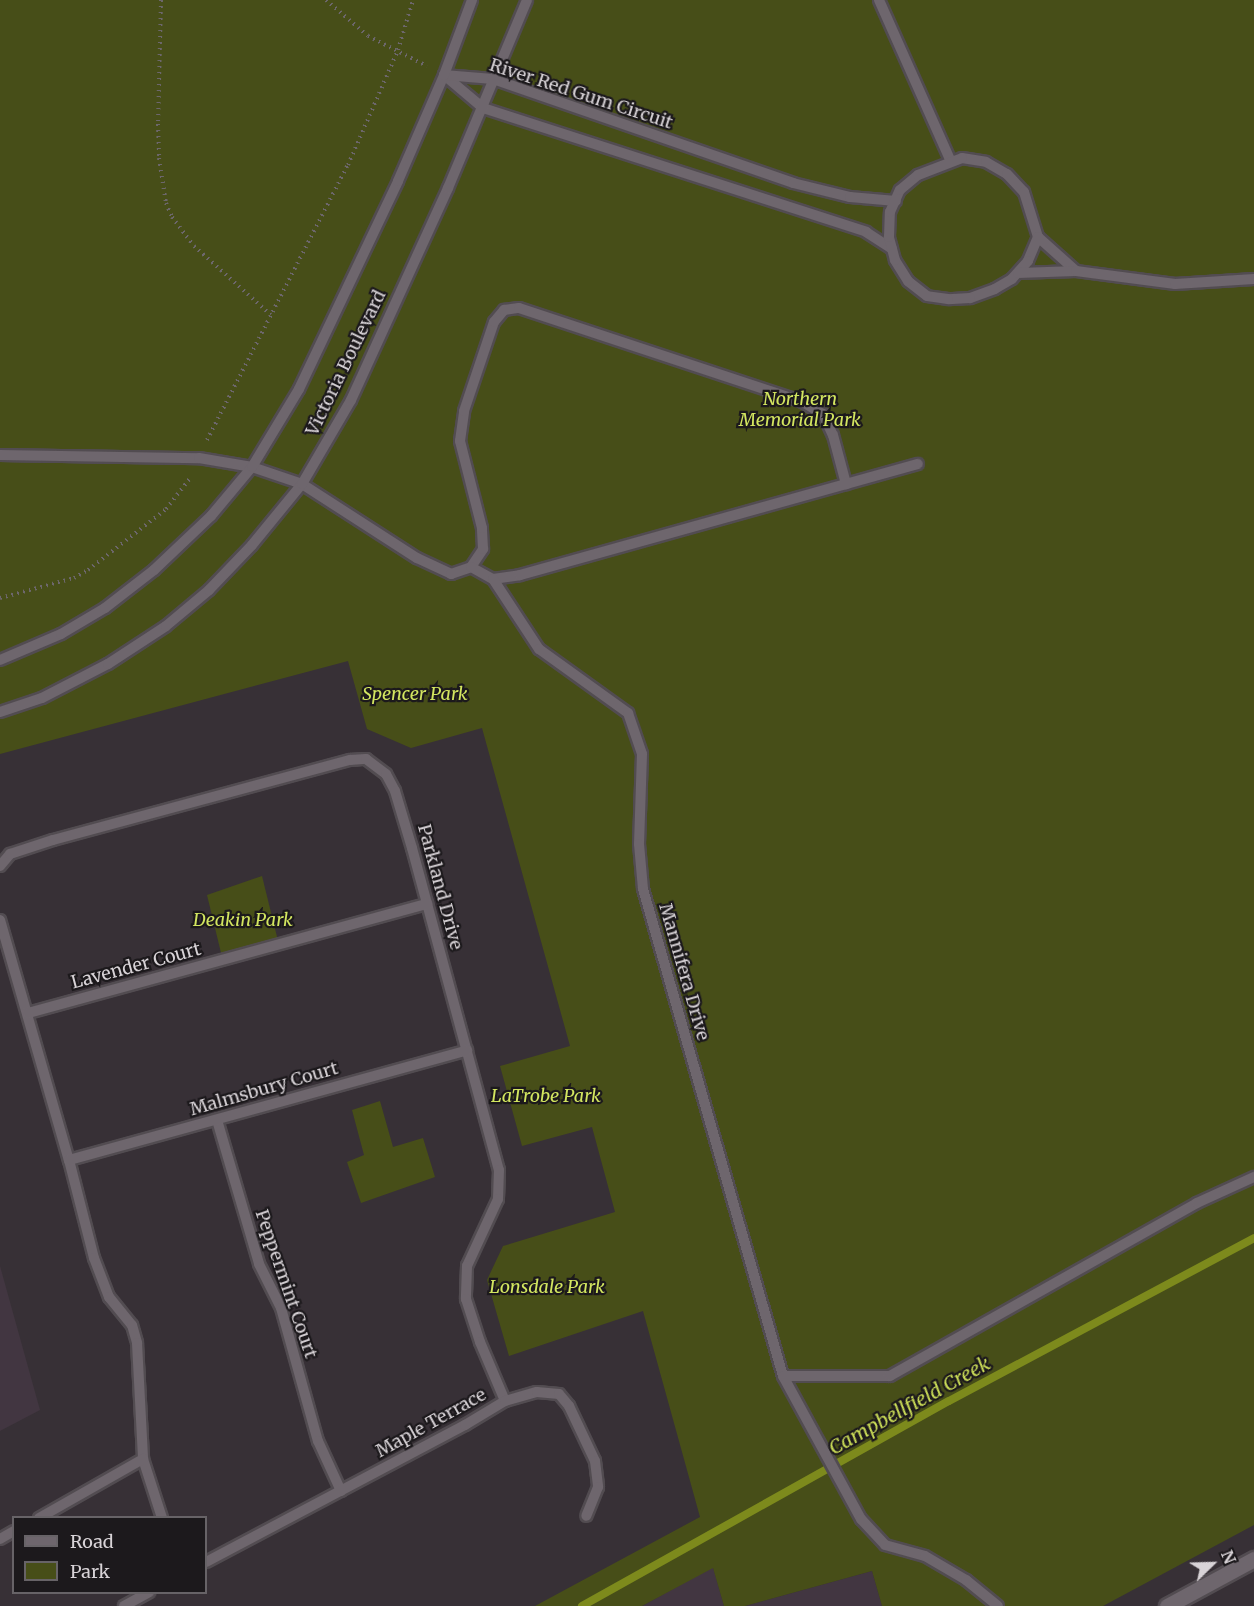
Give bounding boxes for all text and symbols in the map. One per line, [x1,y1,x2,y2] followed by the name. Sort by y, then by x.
[487,54,675,134] street label: River Red Gum Circuit
[301,287,391,439] street label: Victoria Boulevard
[739,389,861,432] park label: Northern Memorial Park
[362,683,468,705] park label: Spencer Park
[413,822,467,952] street label: Parkland Drive
[654,901,714,1043] street label: Mannifera Drive
[193,909,293,931] park label: Deakin Park
[69,938,203,994] street label: Lavender Court
[187,1058,341,1120] street label: Malmsbury Court
[491,1085,601,1107] park label: LaTrobe Park
[250,1207,322,1361] street label: Peppermint Court
[489,1276,605,1298] park label: Lonsdale Park
[824,1351,994,1459] water label: Campbellfield Creek
[372,1384,490,1462] street label: Maple Terrace
[12,1516,207,1594] legend
[70,1530,114,1553] text: Road
[1182,1534,1242,1594] north arrow
[1217,1547,1240,1567] text: N
[70,1560,110,1583] text: Park

